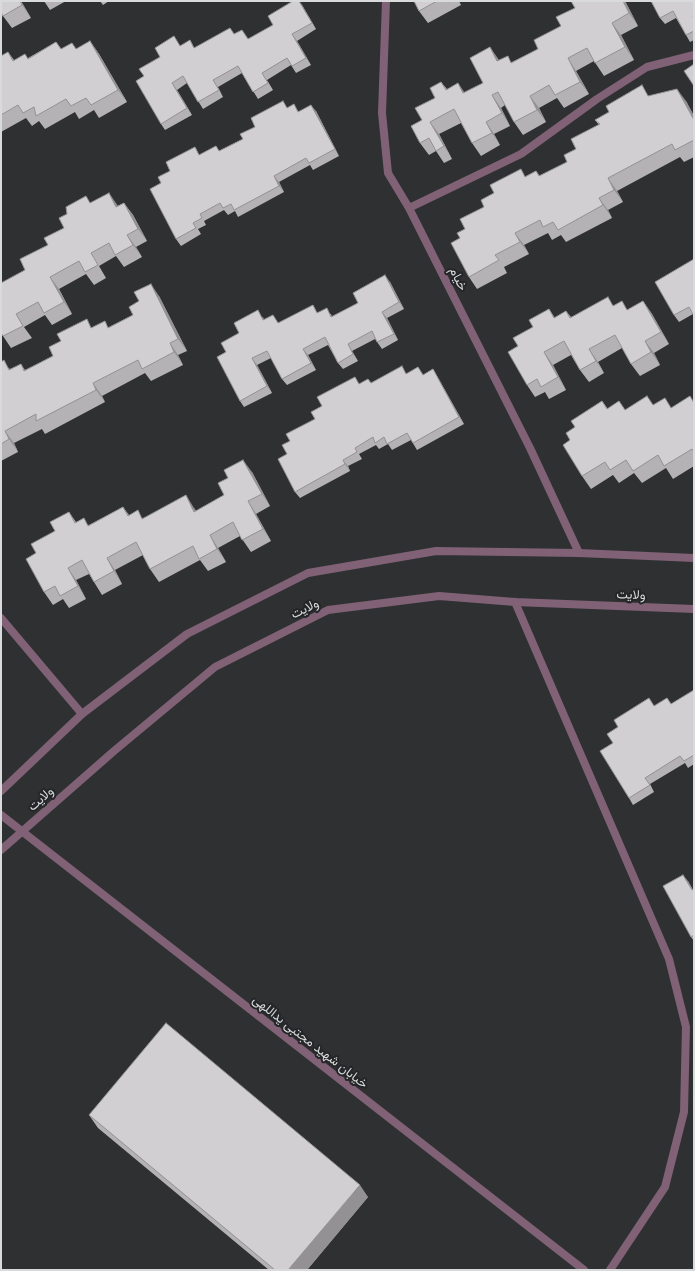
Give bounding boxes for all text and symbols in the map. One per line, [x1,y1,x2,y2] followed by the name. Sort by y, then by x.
[445,265,471,293] street label: خیام
[616,587,646,603] street label: ولایت
[288,596,322,622] street label: ولایت
[25,784,57,814] street label: ولایت
[249,992,371,1092] street label: خیابان شهید مجتبی یداللهی

